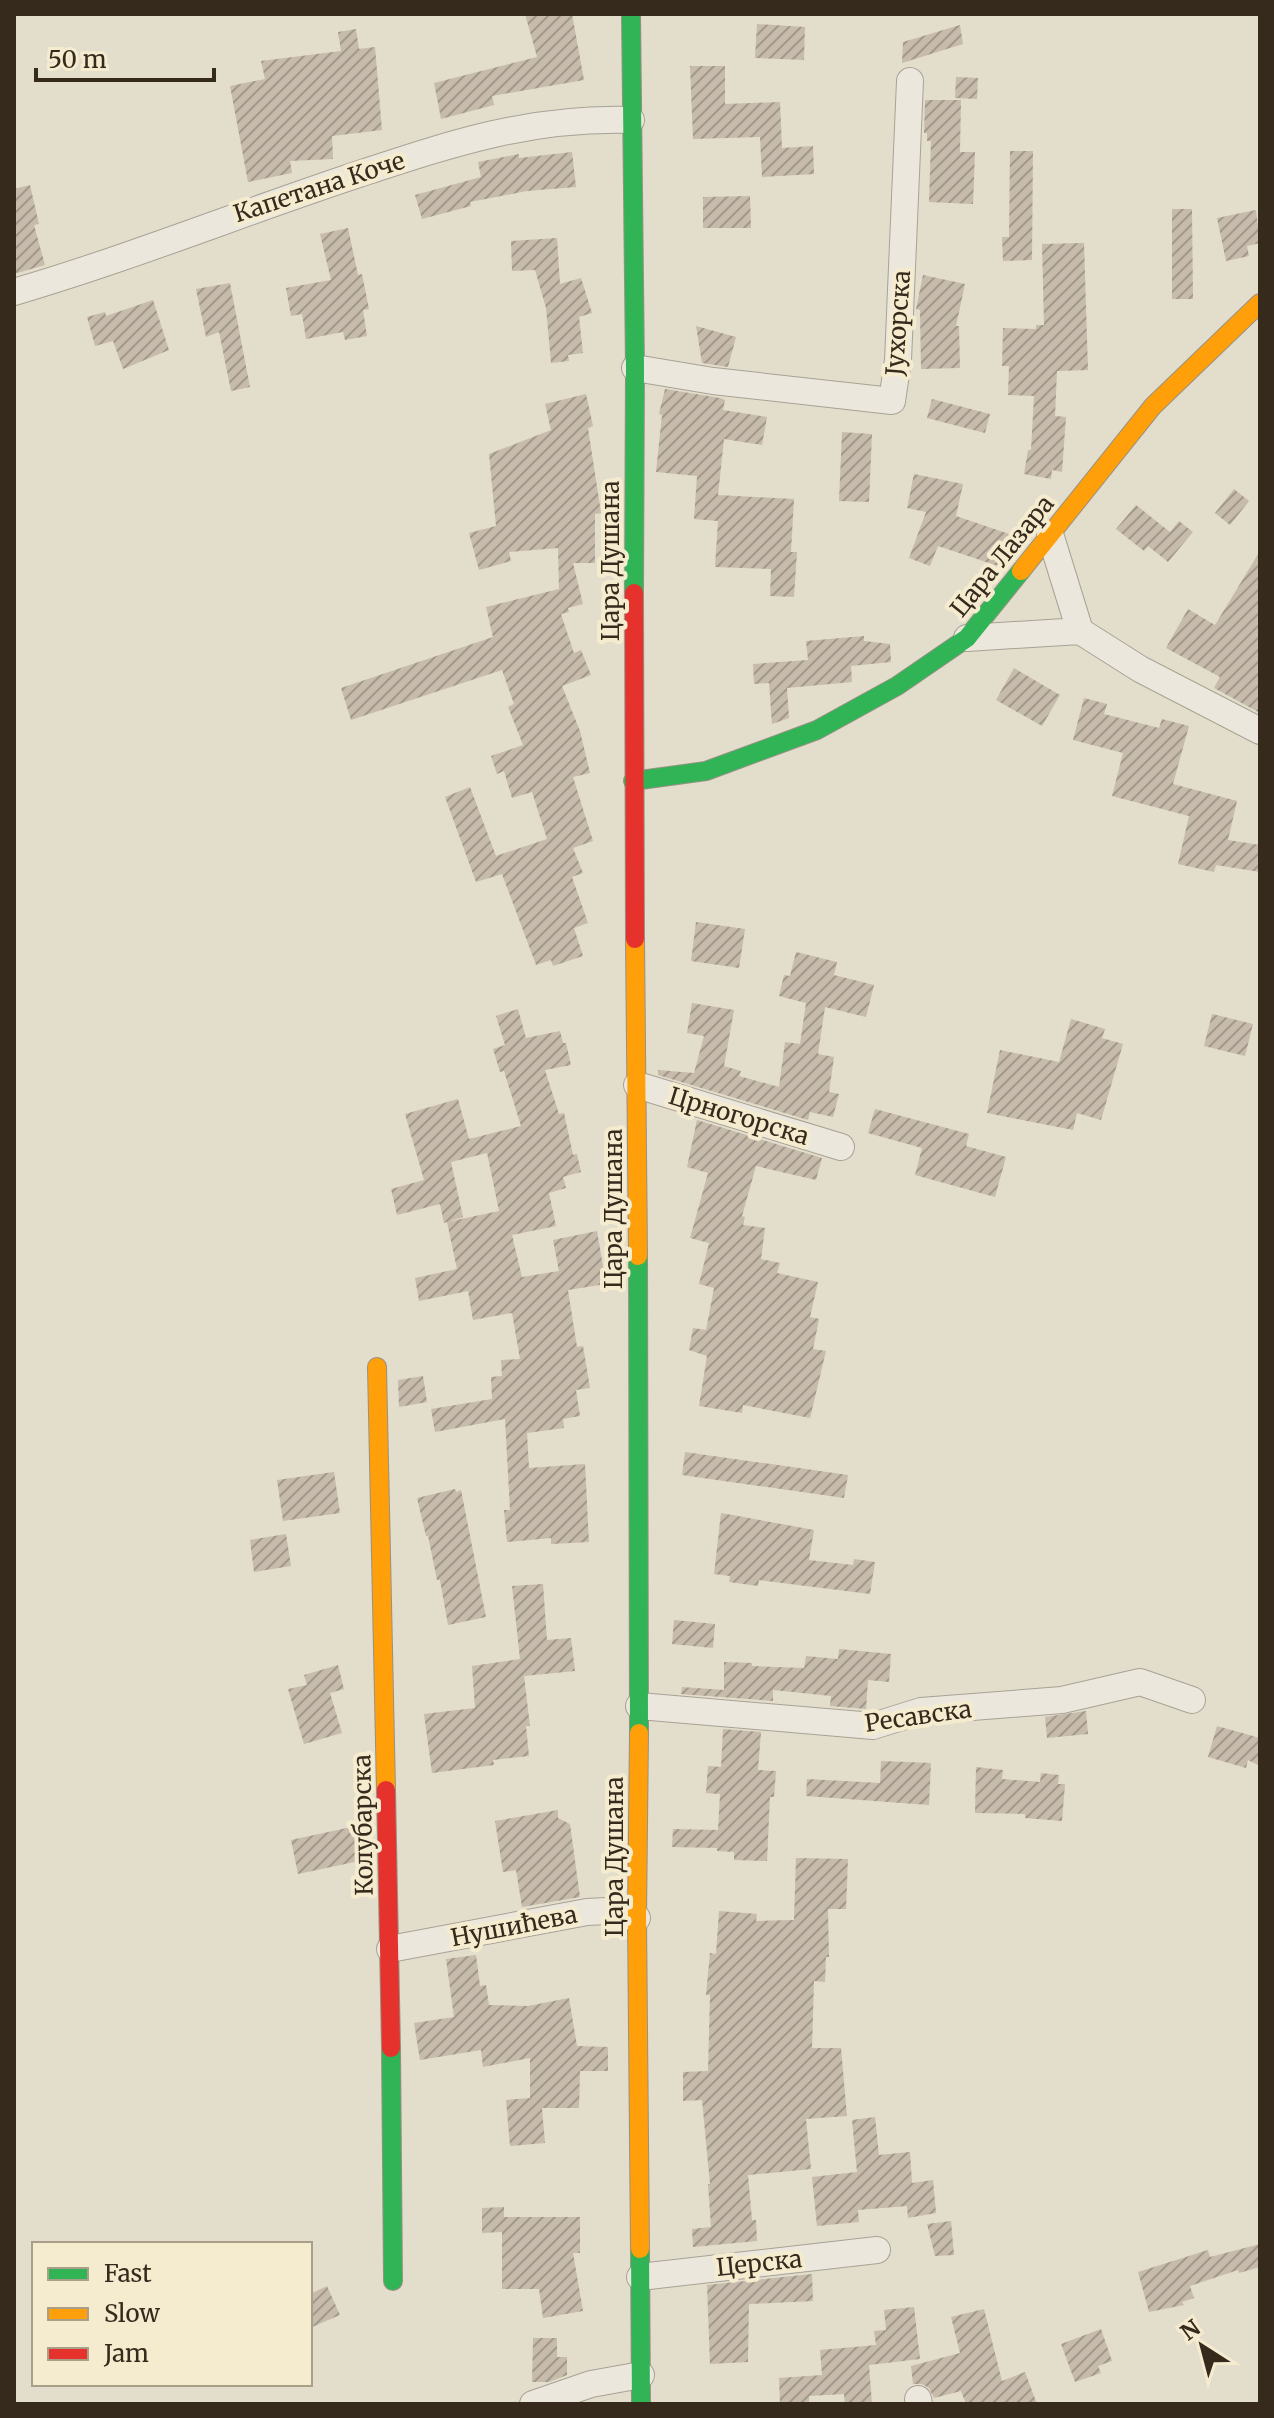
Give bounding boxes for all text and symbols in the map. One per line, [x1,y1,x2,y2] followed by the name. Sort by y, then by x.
[36,32,214,82] scale bar
[48,44,107,75] text: 50 m
[229,145,409,229] street label: Капетана Коче
[879,269,917,378] street label: Јухорска
[595,481,626,641] street label: Цара Душана
[943,489,1061,623] street label: Цара Лазара
[665,1080,813,1152] street label: Црногорска
[598,1129,629,1289] street label: Цара Душана
[863,1693,974,1739] street label: Ресавска
[346,1754,380,1896] street label: Колубарска
[599,1777,630,1937] street label: Цара Душана
[448,1899,580,1953] street label: Нушићева
[32,2242,312,2386] legend
[714,2243,804,2283] street label: Церска
[104,2258,152,2289] text: Fast
[104,2298,160,2329] text: Slow
[1162,2306,1242,2386] north arrow
[1175,2313,1206,2346] text: N
[103,2338,149,2369] text: Jam

